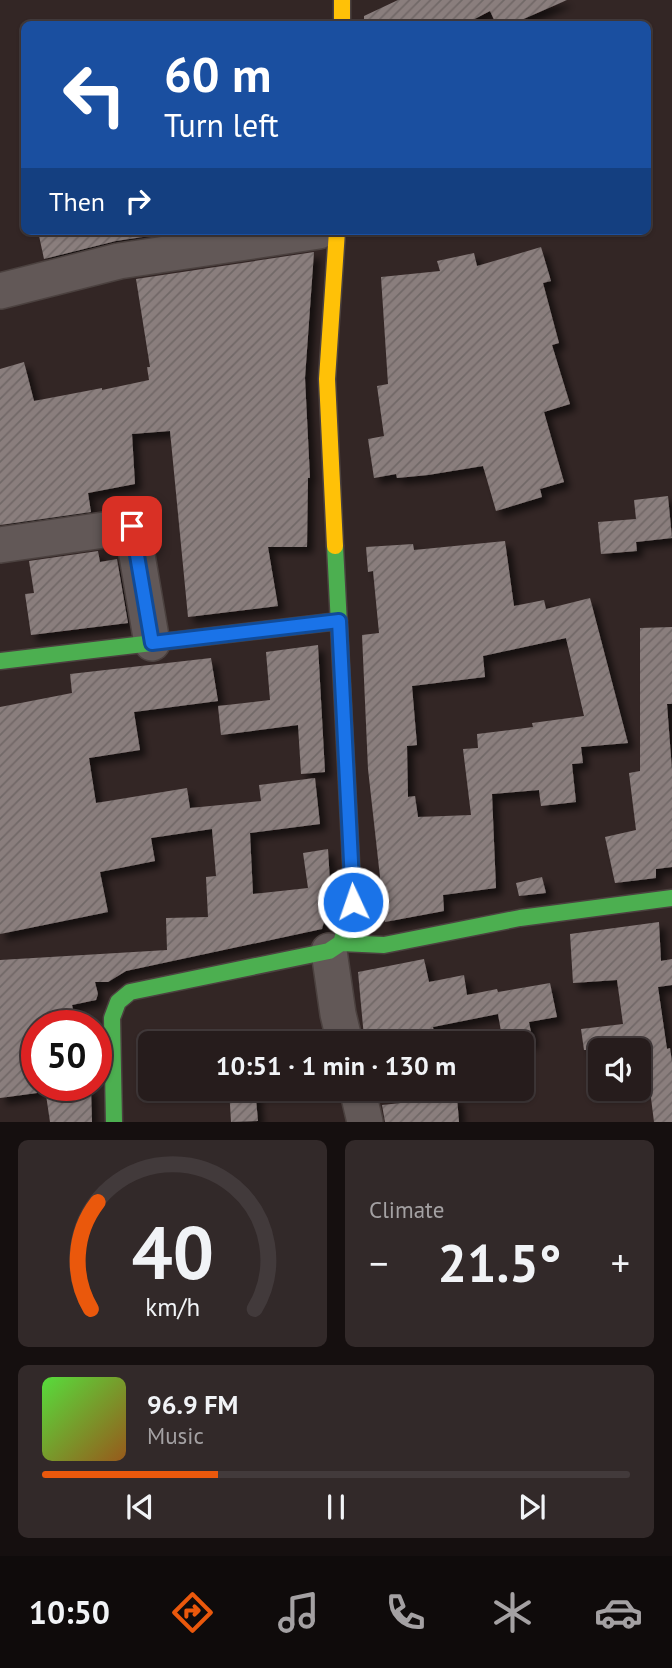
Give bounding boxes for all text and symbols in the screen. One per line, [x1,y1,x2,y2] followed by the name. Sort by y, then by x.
[164,42,271,106] text: 60 m
[49,49,140,140] icon: left
[164,104,279,146] text: Turn left
[119,182,157,220] icon: right
[49,185,105,218] text: Then
[102,496,162,556] pin
[113,507,151,545] icon: arrive
[316,865,390,939] position arrow
[21,1010,112,1101] speed limit sign: 50
[588,1038,651,1101] map controls
[588,1038,651,1101] button: sound
[216,1049,456,1082] text: 10:51 · 1 min · 130 m
[369,1195,444,1224] text: Climate
[131,1206,214,1300] text: 40
[438,1229,561,1296] text: 21.5°
[369,1238,388,1287] text: −
[611,1238,630,1287] text: +
[145,1291,200,1323] text: km/h
[147,1388,238,1421] text: 96.9 FM
[147,1421,204,1450] text: Music
[121,1488,159,1526] icon: previous
[317,1488,355,1526] icon: pause
[513,1488,551,1526] icon: next
[168,1588,217,1637] icon: directions
[274,1588,323,1637] icon: music
[381,1588,430,1637] icon: phone
[488,1588,537,1637] icon: climate
[594,1588,643,1637] icon: car
[29,1591,110,1633] text: 10:50

